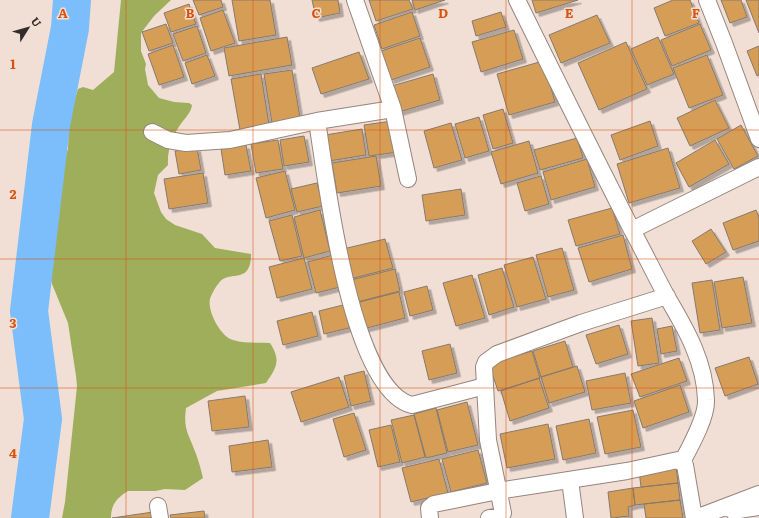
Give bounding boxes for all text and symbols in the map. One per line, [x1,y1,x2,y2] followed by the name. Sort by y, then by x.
[58,3,68,22] text: A
[186,3,195,22] text: B
[311,3,321,22] text: C
[438,3,448,22] text: D
[565,3,574,22] text: E
[692,3,700,22] text: F
[8,8,48,48] north arrow
[28,13,46,30] text: U
[10,54,16,73] text: 1
[10,184,17,203] text: 2
[9,313,17,332] text: 3
[9,443,17,462] text: 4

